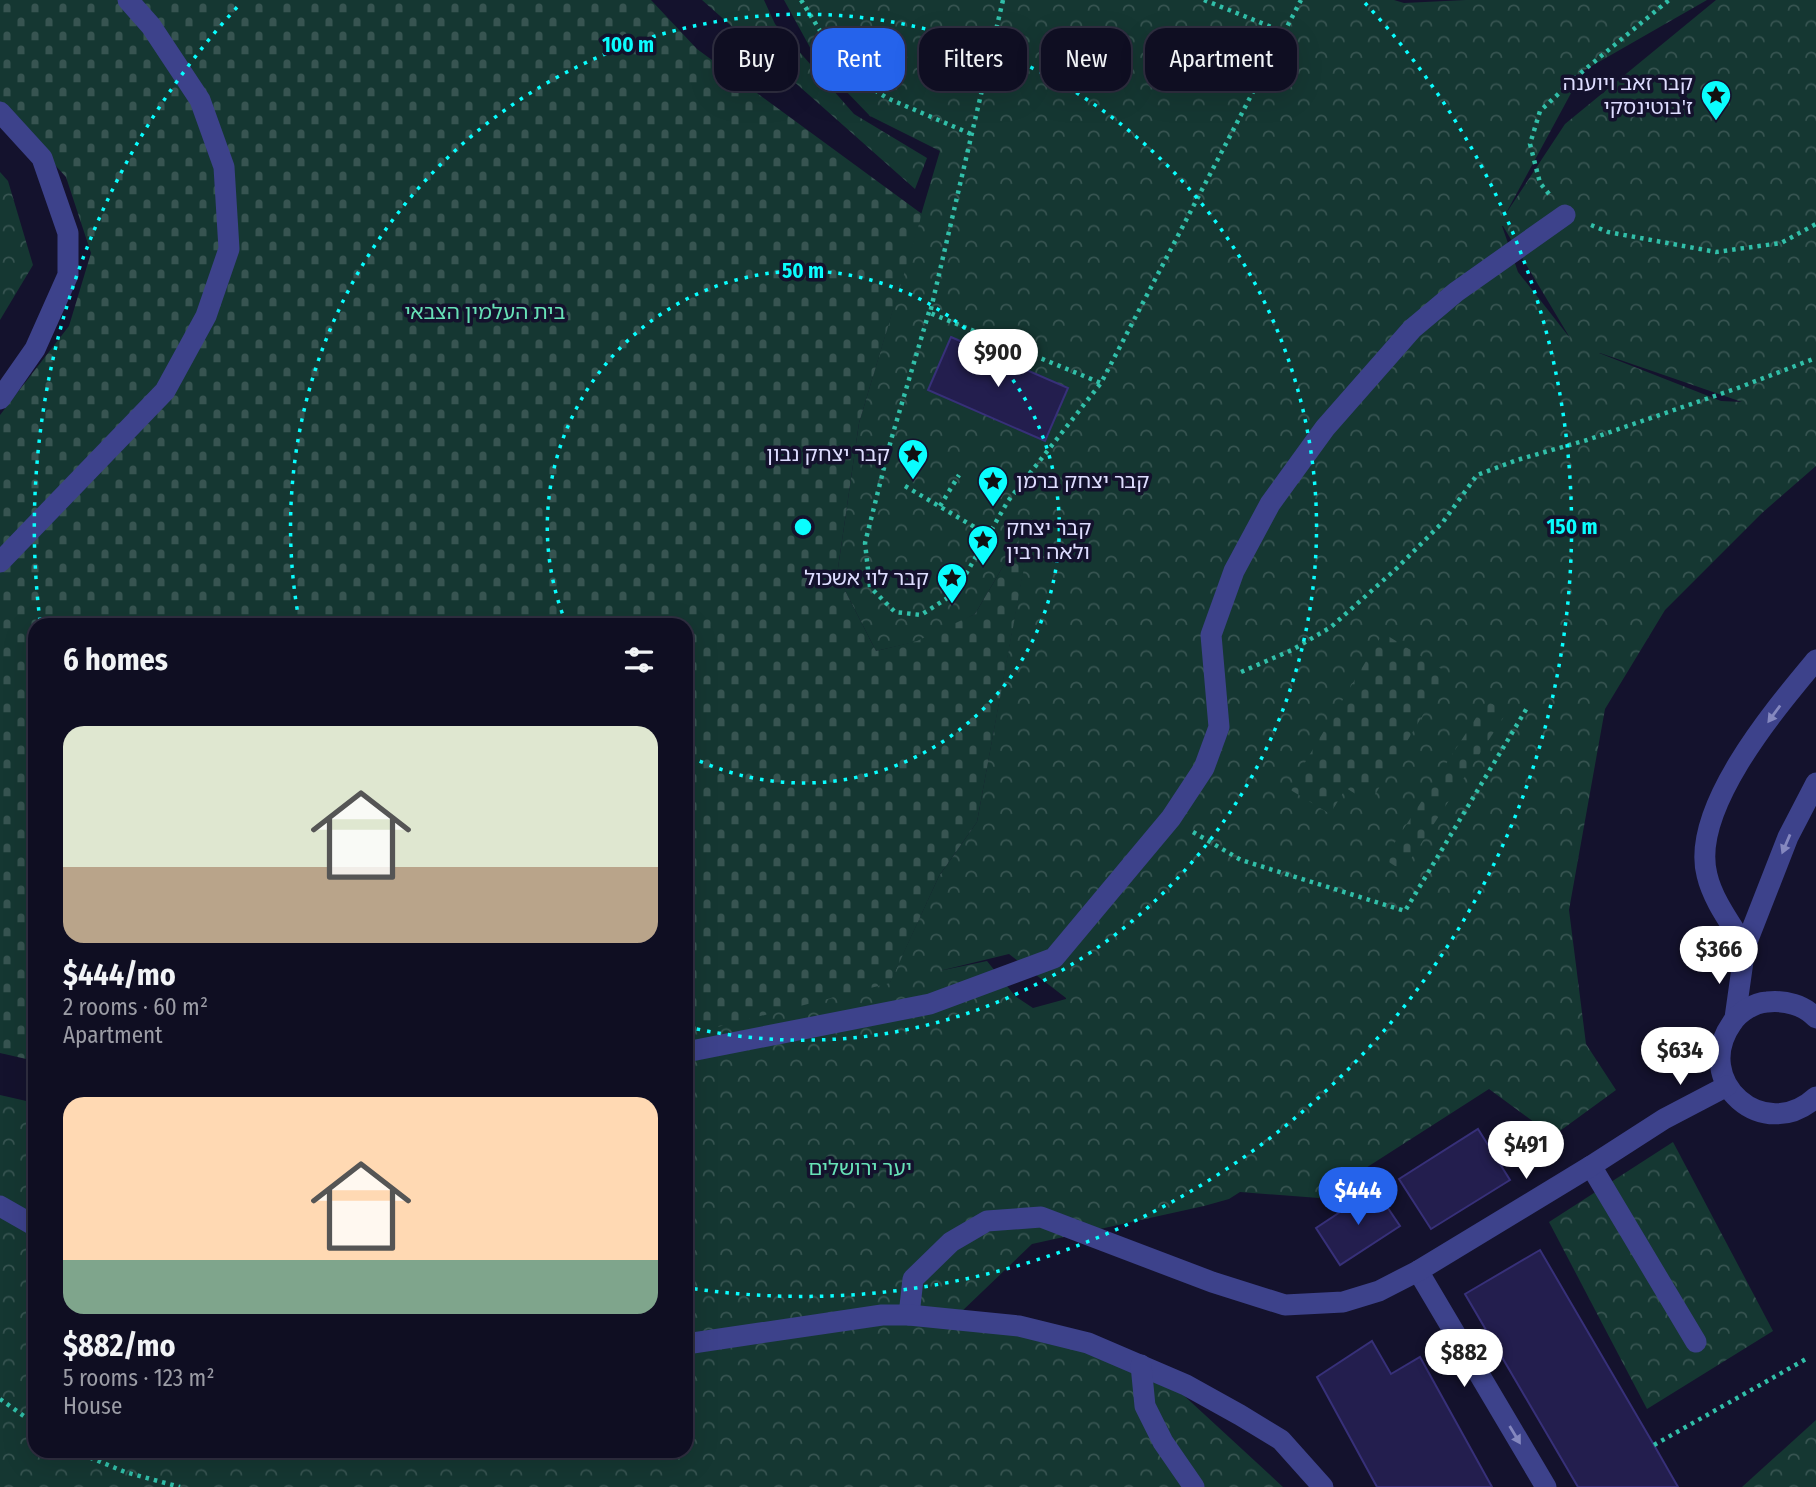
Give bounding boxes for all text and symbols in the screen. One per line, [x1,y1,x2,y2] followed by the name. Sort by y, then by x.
[714,28,798,91] chip: Buy
[812,28,905,91] chip: Rent
[919,28,1027,91] chip: Filters
[1041,28,1131,91] chip: New
[1145,28,1297,91] chip: Apartment
[602,32,654,58] text: 100 m
[1563,70,1693,120] place label: קבר זאב ויוענה ז'בוטינסקי
[1699,78,1733,122] place icon: קבר זאב ויוענה ז'בוטינסקי
[782,258,824,284] text: 50 m
[405,299,565,325] park label: בית העלמין הצבאי
[957,330,1039,389] pin: $900
[974,338,1022,366] text: $900
[896,437,930,481] place icon: קבר יצחק נבון
[766,441,890,467] place label: קבר יצחק נבון
[976,464,1010,508] place icon: קבר יצחק ברמן
[1016,468,1150,494] place label: קבר יצחק ברמן
[1546,514,1598,540] text: 150 m
[791,515,815,539] centre of rings
[1006,515,1092,565] place label: קבר יצחק ולאה רבין
[966,523,1000,567] place icon: קבר יצחק ולאה רבין
[935,561,969,605] place icon: קבר לוי אשכול
[804,565,929,591] place label: קבר לוי אשכול
[620,641,658,679] icon: filters
[63,642,168,678] text: 6 homes
[1767,705,1781,723] one-way arrow
[298,772,424,898] icon: home
[1780,834,1792,854] one-way arrow
[1678,926,1760,986] pin: $366
[1696,935,1742,963] text: $366
[63,957,176,993] text: $444/mo
[63,993,208,1021] text: 2 rooms · 60 m²
[63,1021,163,1049] text: Apartment
[1639,1028,1721,1087] pin: $634
[1657,1036,1703,1064] text: $634
[1485,1122,1567,1181] pin: $491
[1504,1130,1548,1158] text: $491
[298,1143,424,1269] icon: home
[808,1155,912,1181] park label: יער ירושלים
[1317,1168,1399,1227] pin: $444
[1335,1176,1381,1204] text: $444
[63,1328,175,1364] text: $882/mo
[1423,1330,1505,1389] pin: $882
[1441,1338,1487,1366] text: $882
[63,1364,214,1392] text: 5 rooms · 123 m²
[63,1392,122,1420] text: House
[1508,1425,1521,1444] one-way arrow

